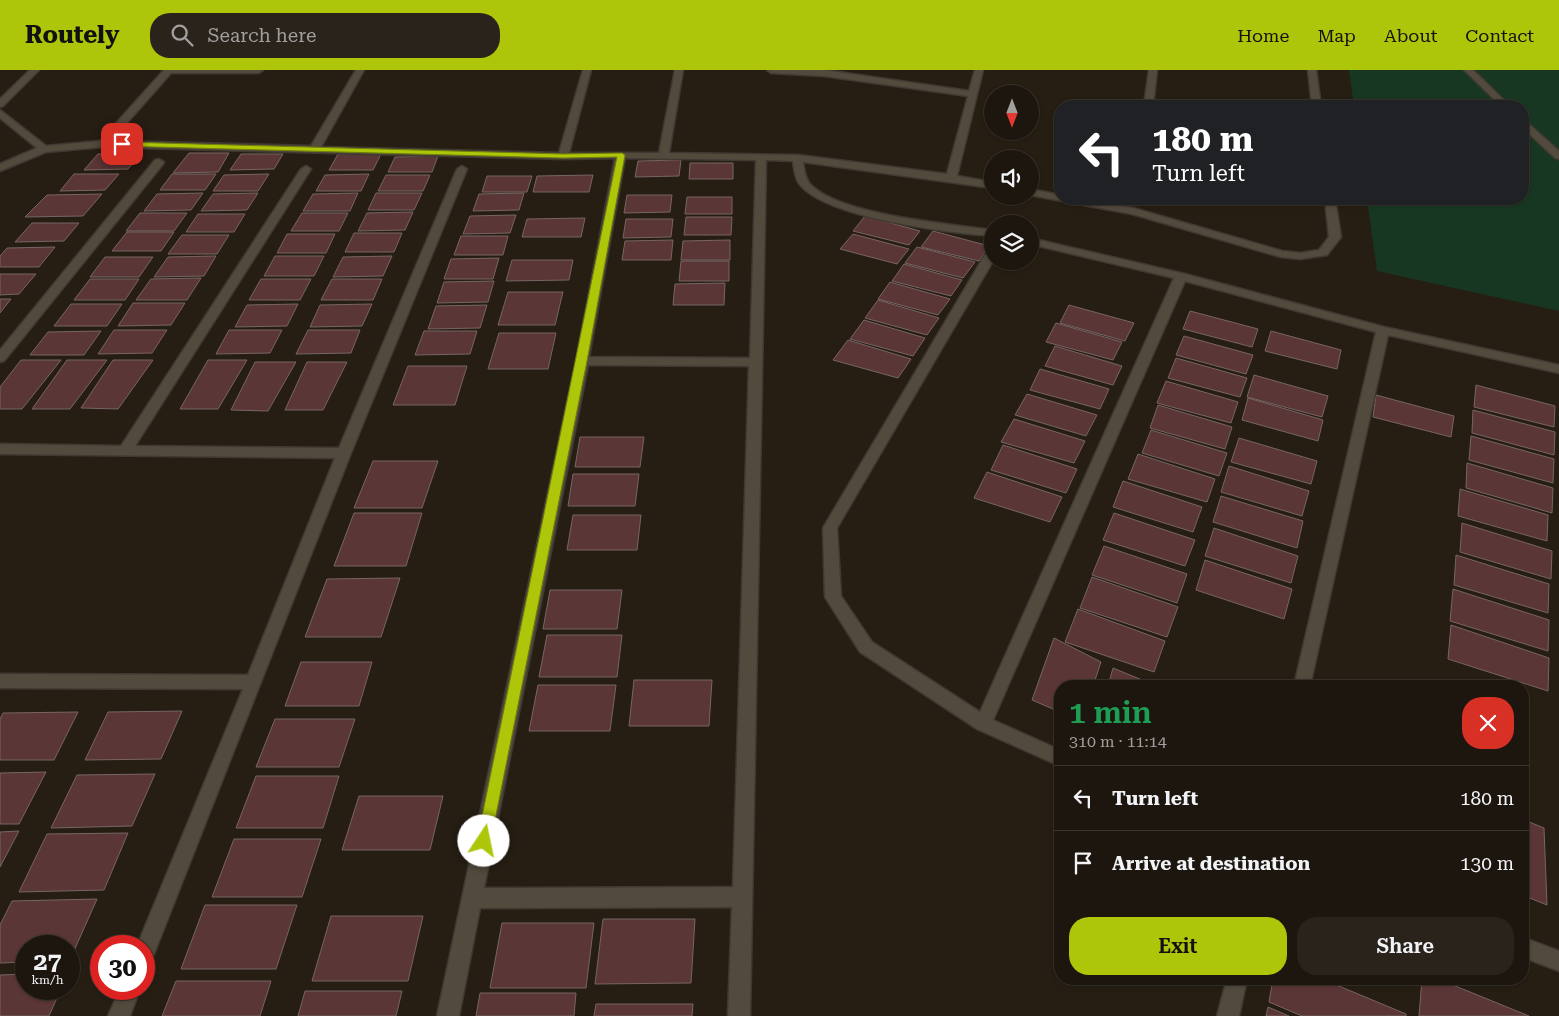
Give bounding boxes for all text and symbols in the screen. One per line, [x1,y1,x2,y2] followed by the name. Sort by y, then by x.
[150,13,500,58] search box
[25,21,120,49] text: Routely
[168,21,196,49] icon: search
[208,24,316,47] text: Search here
[1237,25,1289,46] text: Home
[1317,25,1356,46] text: Map
[1384,25,1437,46] text: About
[1465,25,1534,46] text: Contact
[984,85,1039,140] north arrow
[984,85,1039,270] map controls
[1152,119,1253,160] text: 180 m
[1069,120,1134,185] icon: left
[101,123,143,165] pin
[108,130,136,158] icon: arrive
[984,150,1039,205] button: sound
[1152,161,1245,186] text: Turn left
[984,215,1039,270] button: layers
[1069,695,1152,730] text: 1 min
[1462,697,1514,749] button: close
[1069,732,1167,751] text: 310 m · 11:14
[1069,784,1097,812] icon: left
[1112,787,1198,810] text: Turn left
[1460,787,1514,810] text: 180 m
[457,814,509,866] position arrow
[1069,849,1097,877] icon: arrive
[1112,852,1310,875] text: Arrive at destination
[1460,852,1514,875] text: 130 m
[1069,917,1287,975] button: Exit
[1297,917,1514,975] button: Share
[90,935,155,1000] speed limit sign: 30
[33,947,62,976] text: 27
[31,973,64,987] text: km/h

